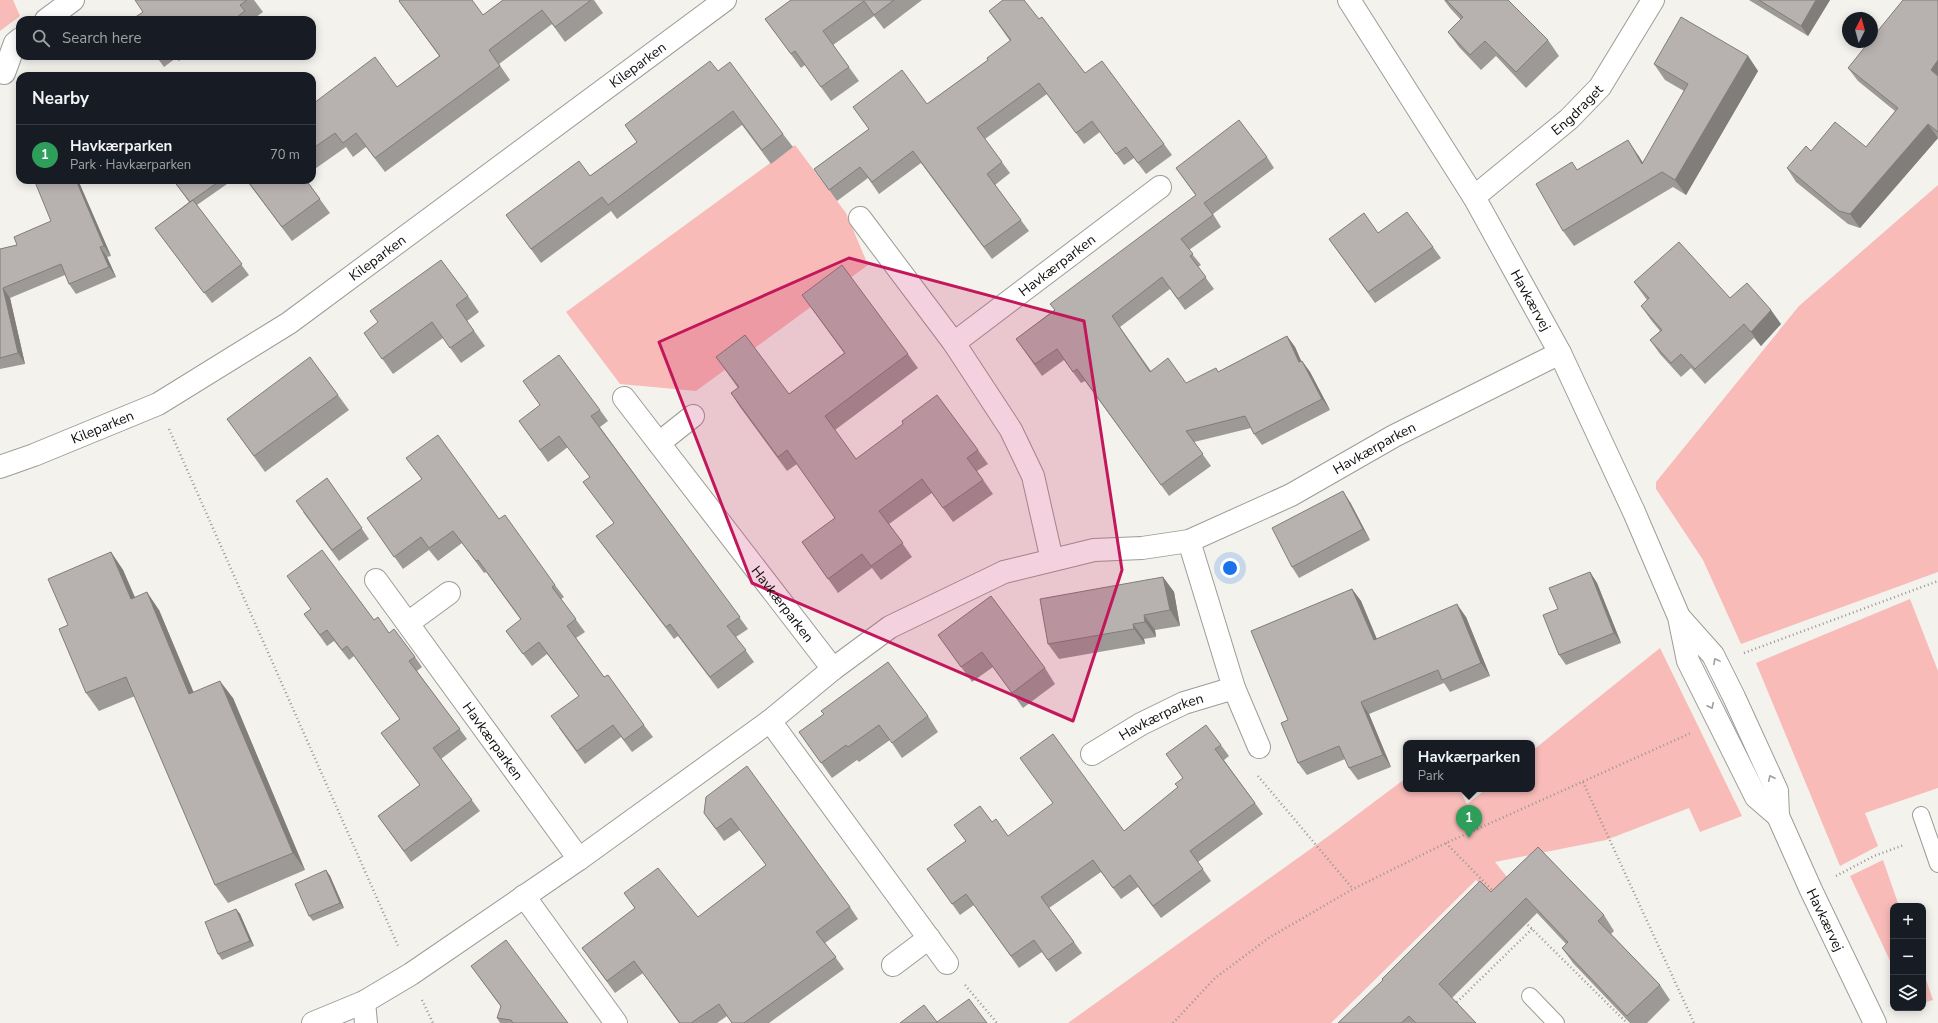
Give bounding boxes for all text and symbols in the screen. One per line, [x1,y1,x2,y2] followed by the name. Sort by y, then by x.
[1842,12,1878,48] north arrow
[16,16,316,60] search box
[30,27,52,49] icon: search
[62,28,142,48] text: Search here
[605,37,670,92] street label: Kileparken
[1547,80,1607,139] street label: Engdraget
[32,87,89,110] text: Nearby
[70,136,172,156] text: Havkærparken
[41,146,49,164] text: 1
[270,146,300,164] text: 70 m
[70,156,191,174] text: Park · Havkærparken
[345,230,410,285] street label: Kileparken
[1014,230,1099,300] street label: Havkærparken
[1506,266,1555,334] street label: Havkærvej
[68,405,137,448] street label: Kileparken
[1329,417,1419,479] street label: Havkærparken
[1220,558,1240,578] your location
[747,562,818,646] street label: Havkærparken
[1713,658,1720,665] one-way arrow
[1115,688,1206,745] street label: Havkærparken
[458,698,528,784] street label: Havkærparken
[1706,702,1713,709] one-way arrow
[1403,740,1535,792] popup
[1418,747,1520,767] text: Havkærparken
[1418,767,1444,785] text: Park
[1768,775,1776,783] one-way arrow
[1456,805,1482,838] pin: 1
[1802,885,1849,954] street label: Havkærvej
[1890,903,1926,1011] map controls
[1890,903,1926,939] button: +
[1890,939,1926,975] button: −
[1890,975,1926,1011] button: layers

